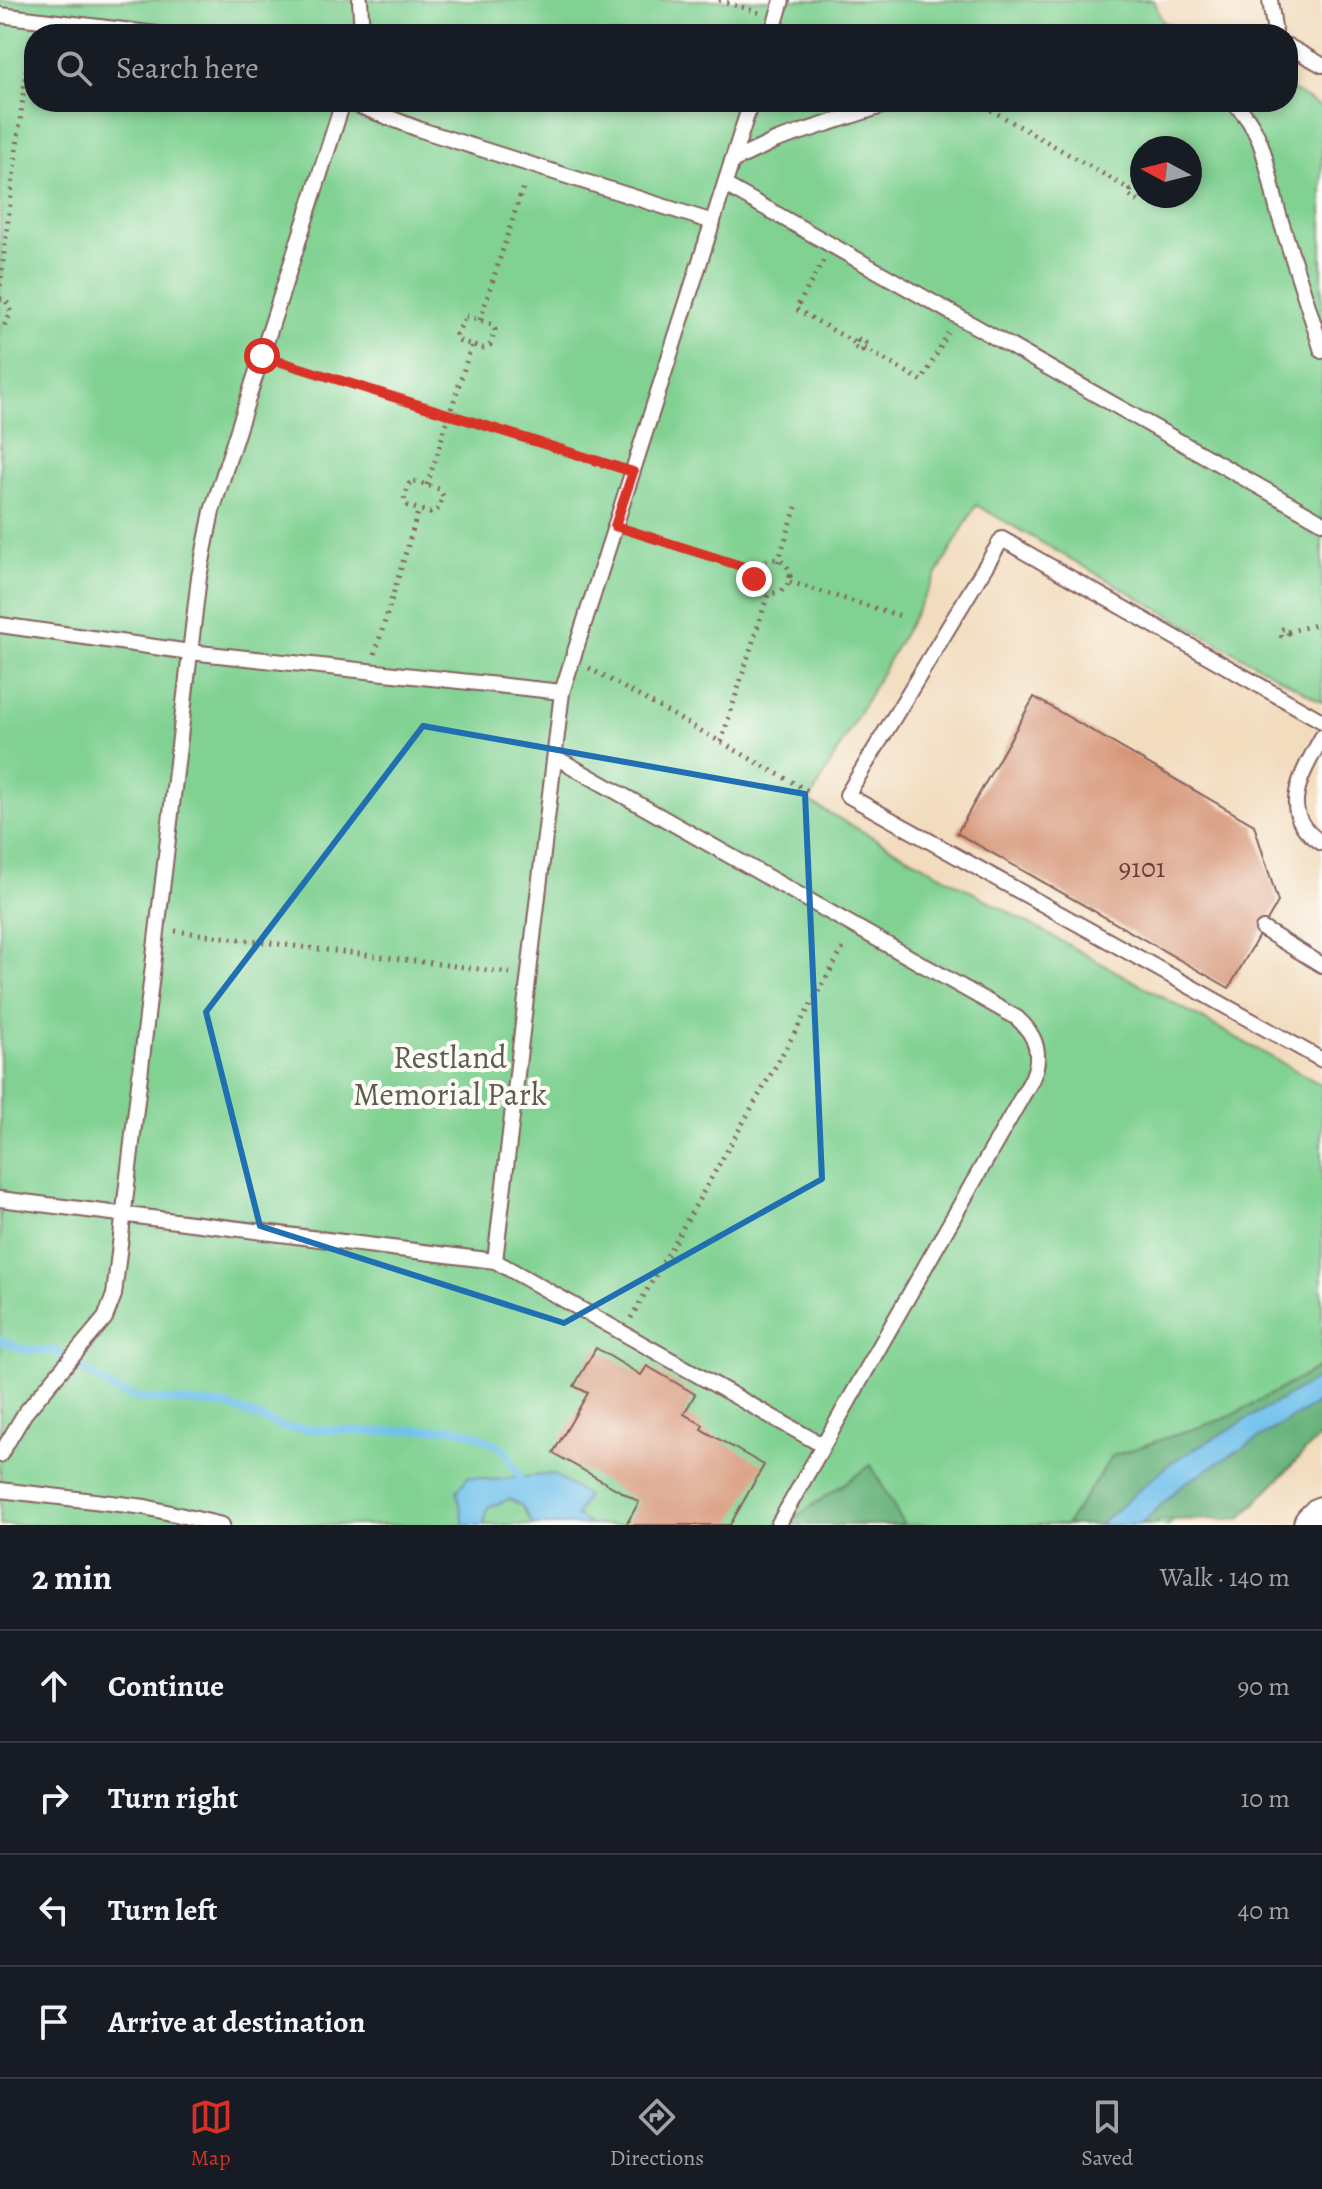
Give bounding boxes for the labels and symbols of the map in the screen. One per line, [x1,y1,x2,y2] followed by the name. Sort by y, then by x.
[1130,136,1202,208] north arrow
[244,338,280,374] route start
[736,561,772,597] route end
[1119,849,1165,887] house number: 9101
[353,1035,547,1116] park label: Restland Memorial Park

